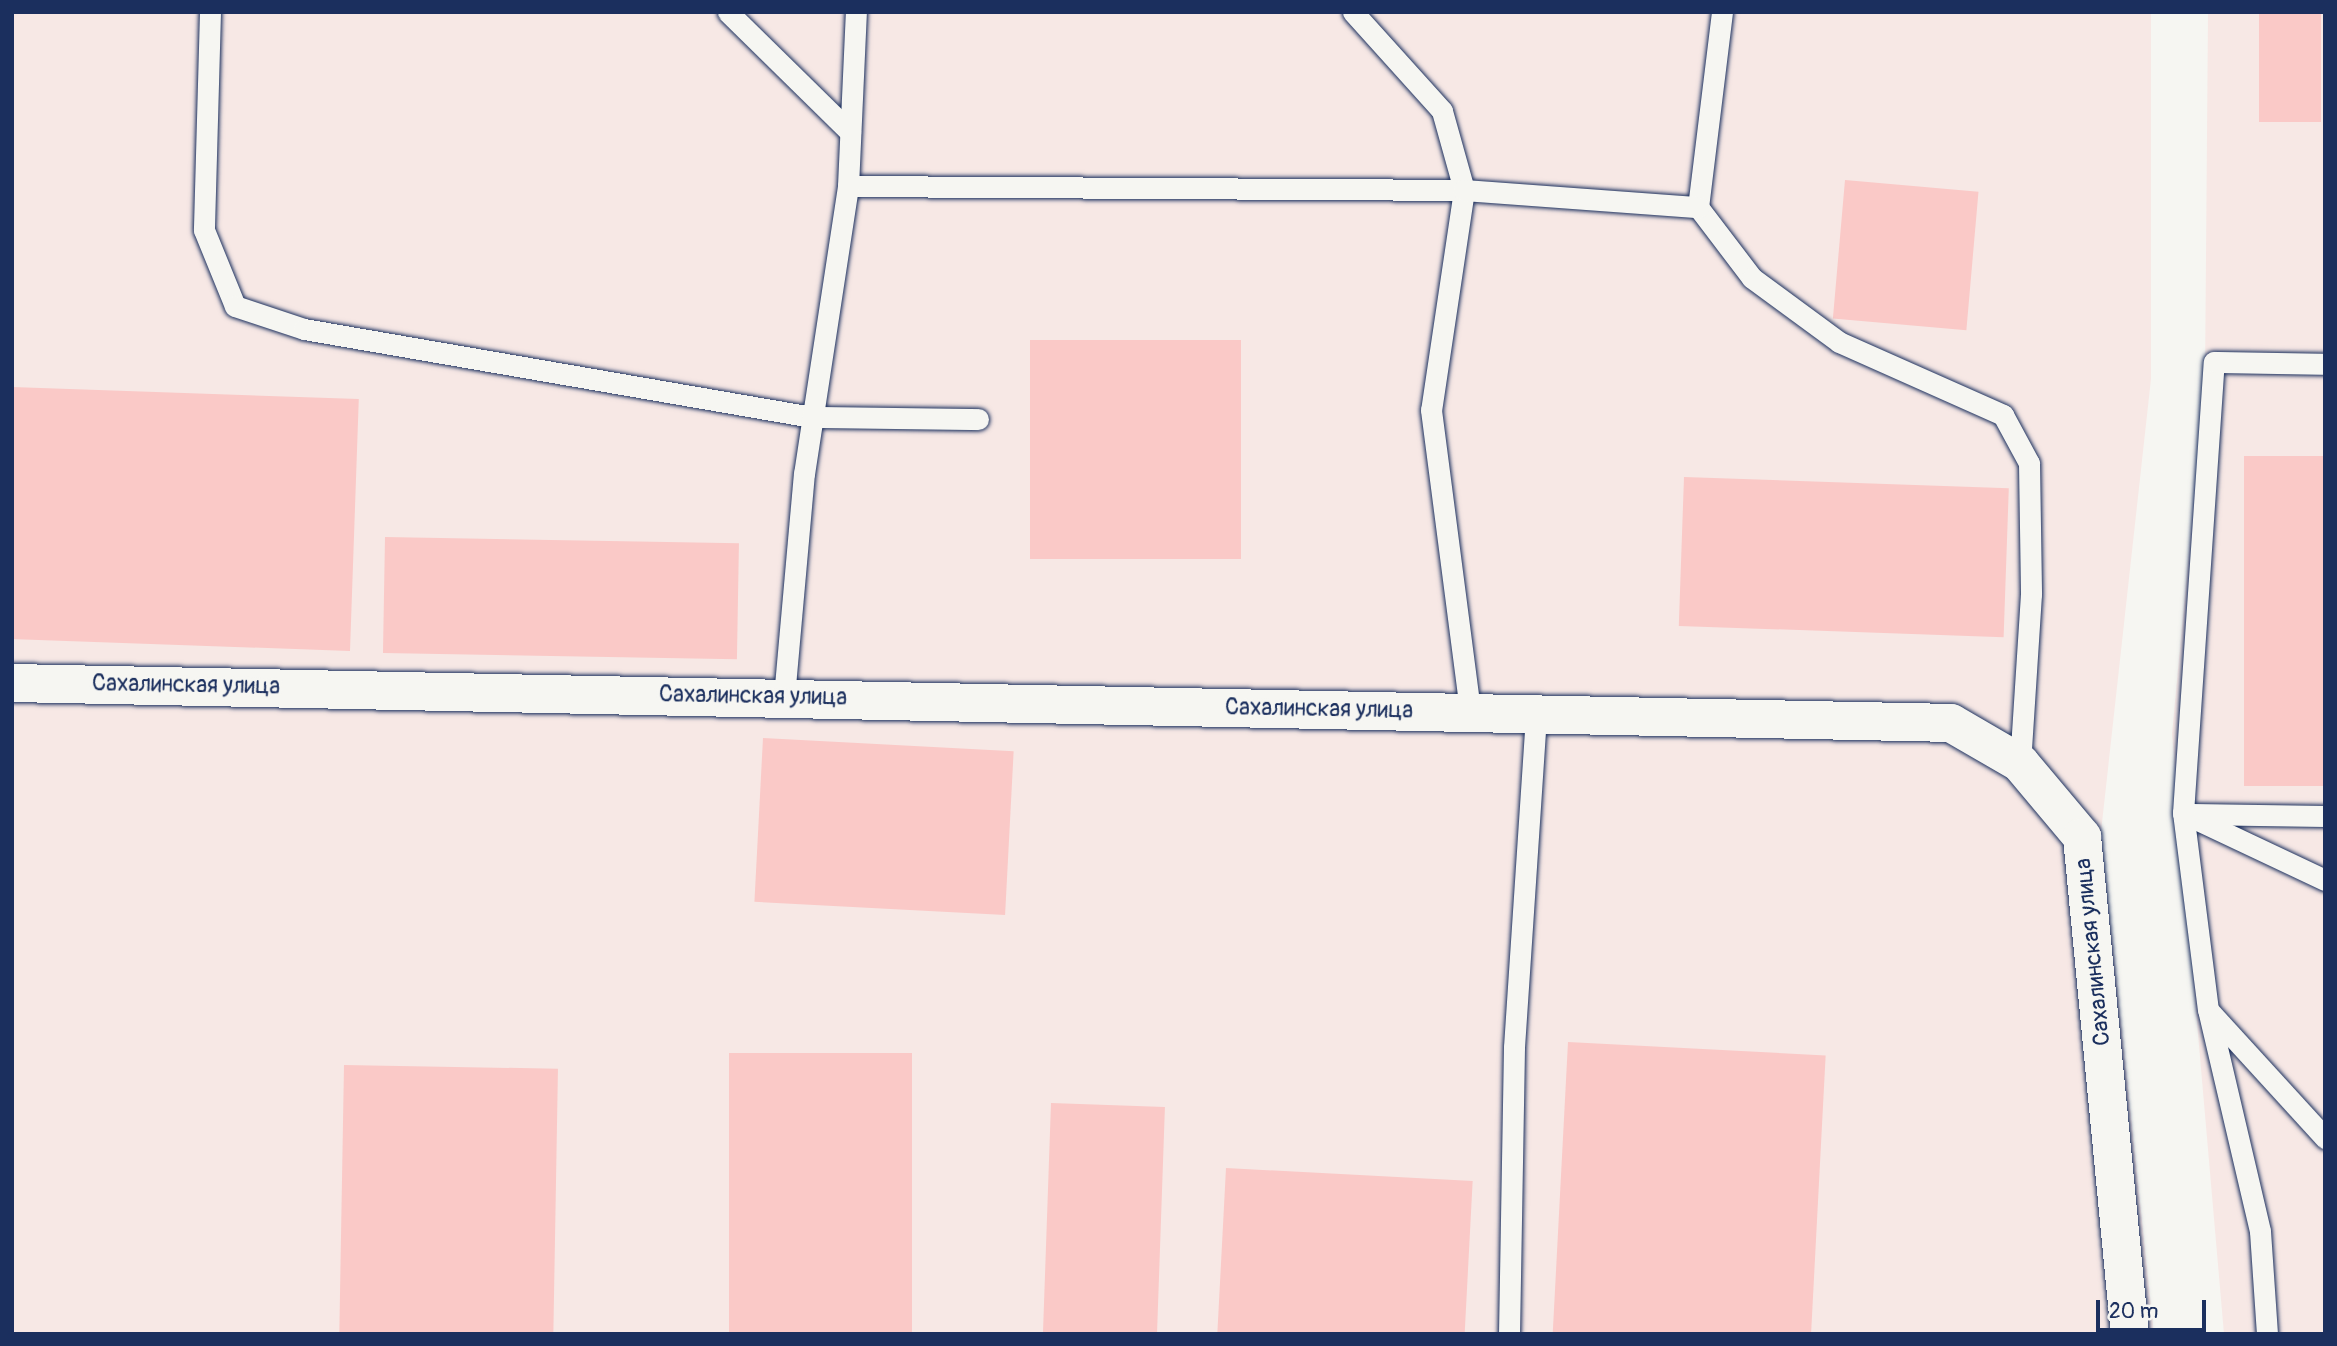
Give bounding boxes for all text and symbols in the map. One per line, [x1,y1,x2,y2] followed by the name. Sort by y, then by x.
[92,670,280,700] street label: Сахалинская улица
[659,681,847,711] street label: Сахалинская улица
[1225,694,1413,724] street label: Сахалинская улица
[2069,857,2117,1047] street label: Сахалинская улица
[2099,1286,2209,1330] scale bar
[2109,1298,2158,1325] text: 20 m

